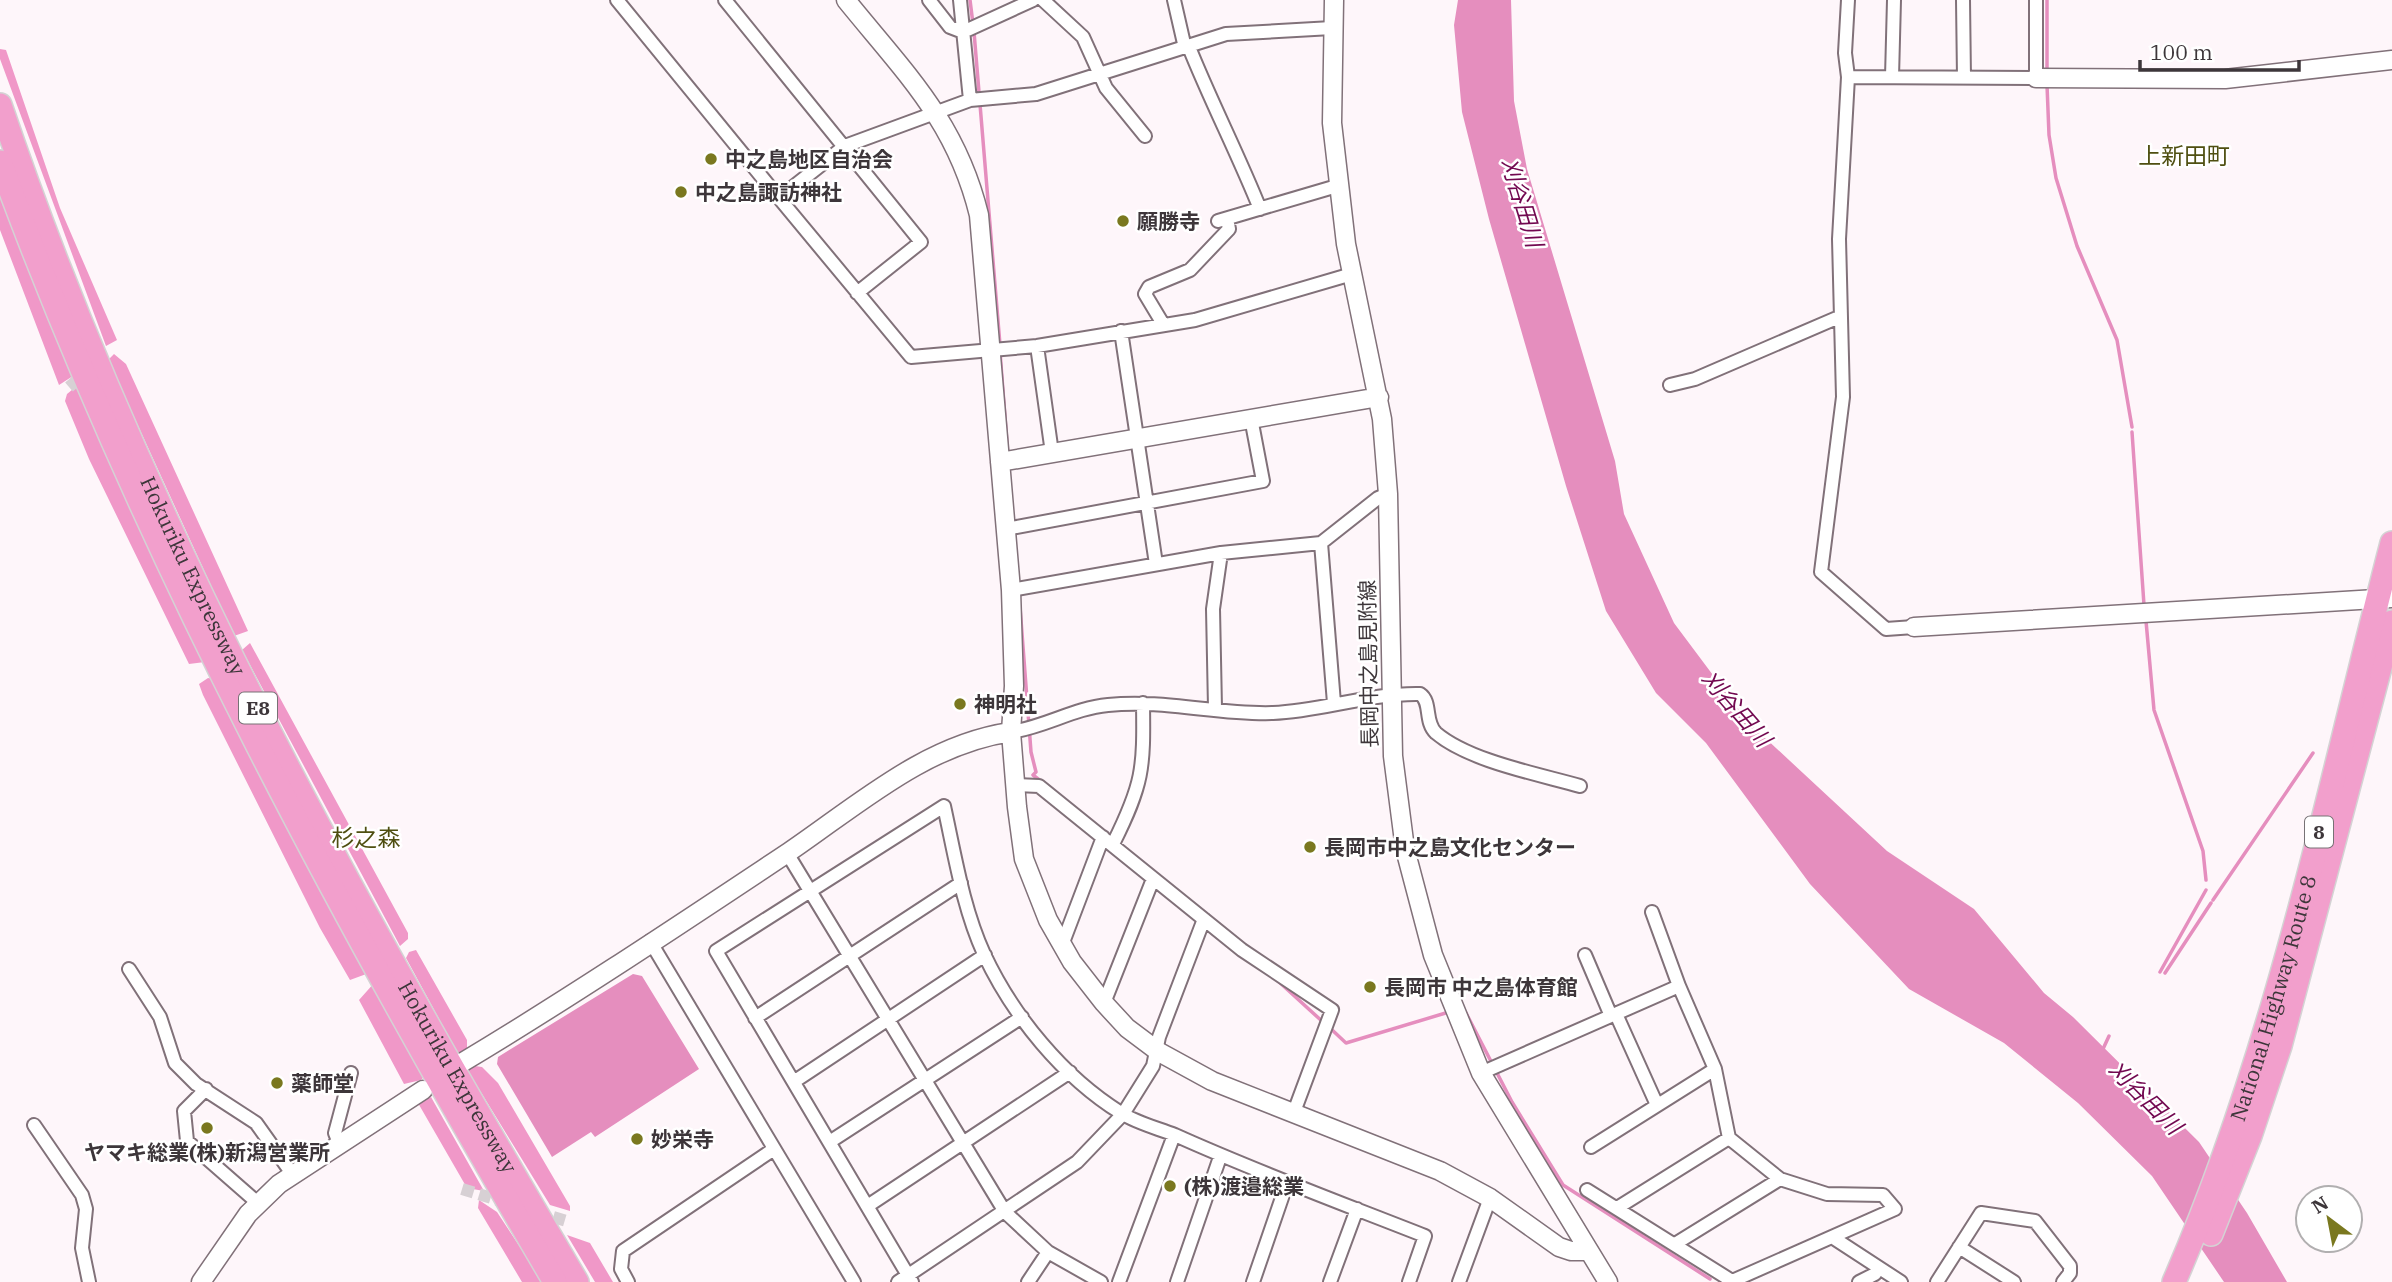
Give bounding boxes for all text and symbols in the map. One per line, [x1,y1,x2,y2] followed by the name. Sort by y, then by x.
[2140,28,2299,72] scale bar
[2150,38,2213,66] text: 100 m
[2138,140,2230,170] district label: 上新田町
[725,145,893,173] place label: 中之島地区自治会
[703,151,719,167] marker: 中之島地区自治会
[1495,154,1552,253] water label: 刈谷田川
[695,178,842,206] place label: 中之島諏訪神社
[673,184,689,200] marker: 中之島諏訪神社
[1137,207,1200,235] place label: 願勝寺
[1115,213,1131,229] marker: 願勝寺
[134,472,253,680] street label: Hokuriku Expressway
[1353,580,1383,748] street label: 長岡中之島見附線
[1696,663,1780,755] water label: 刈谷田川
[974,690,1037,718] place label: 神明社
[239,692,277,723] road number: E8
[952,696,968,712] marker: 神明社
[2305,817,2333,848] road number: 8
[332,822,401,852] district label: 杉之森
[1324,833,1576,861] place label: 長岡市中之島文化センター
[1302,839,1318,855] marker: 長岡市中之島文化センター
[2223,872,2322,1125] street label: National Highway Route 8
[1384,973,1578,1001] place label: 長岡市 中之島体育館
[392,976,524,1179] street label: Hokuriku Expressway
[1362,979,1378,995] marker: 長岡市 中之島体育館
[2103,1054,2191,1142] water label: 刈谷田川
[291,1069,354,1097] place label: 薬師堂
[269,1075,285,1091] marker: 薬師堂
[199,1120,215,1136] marker: ヤマキ総業(株)新潟営業所
[651,1125,714,1153] place label: 妙栄寺
[629,1131,645,1147] marker: 妙栄寺
[84,1138,330,1166] place label: ヤマキ総業(株)新潟営業所
[1184,1172,1304,1200] place label: (株)渡邉総業
[1162,1178,1178,1194] marker: (株)渡邉総業
[2294,1184,2364,1254] north arrow
[2307,1190,2333,1219] text: N

